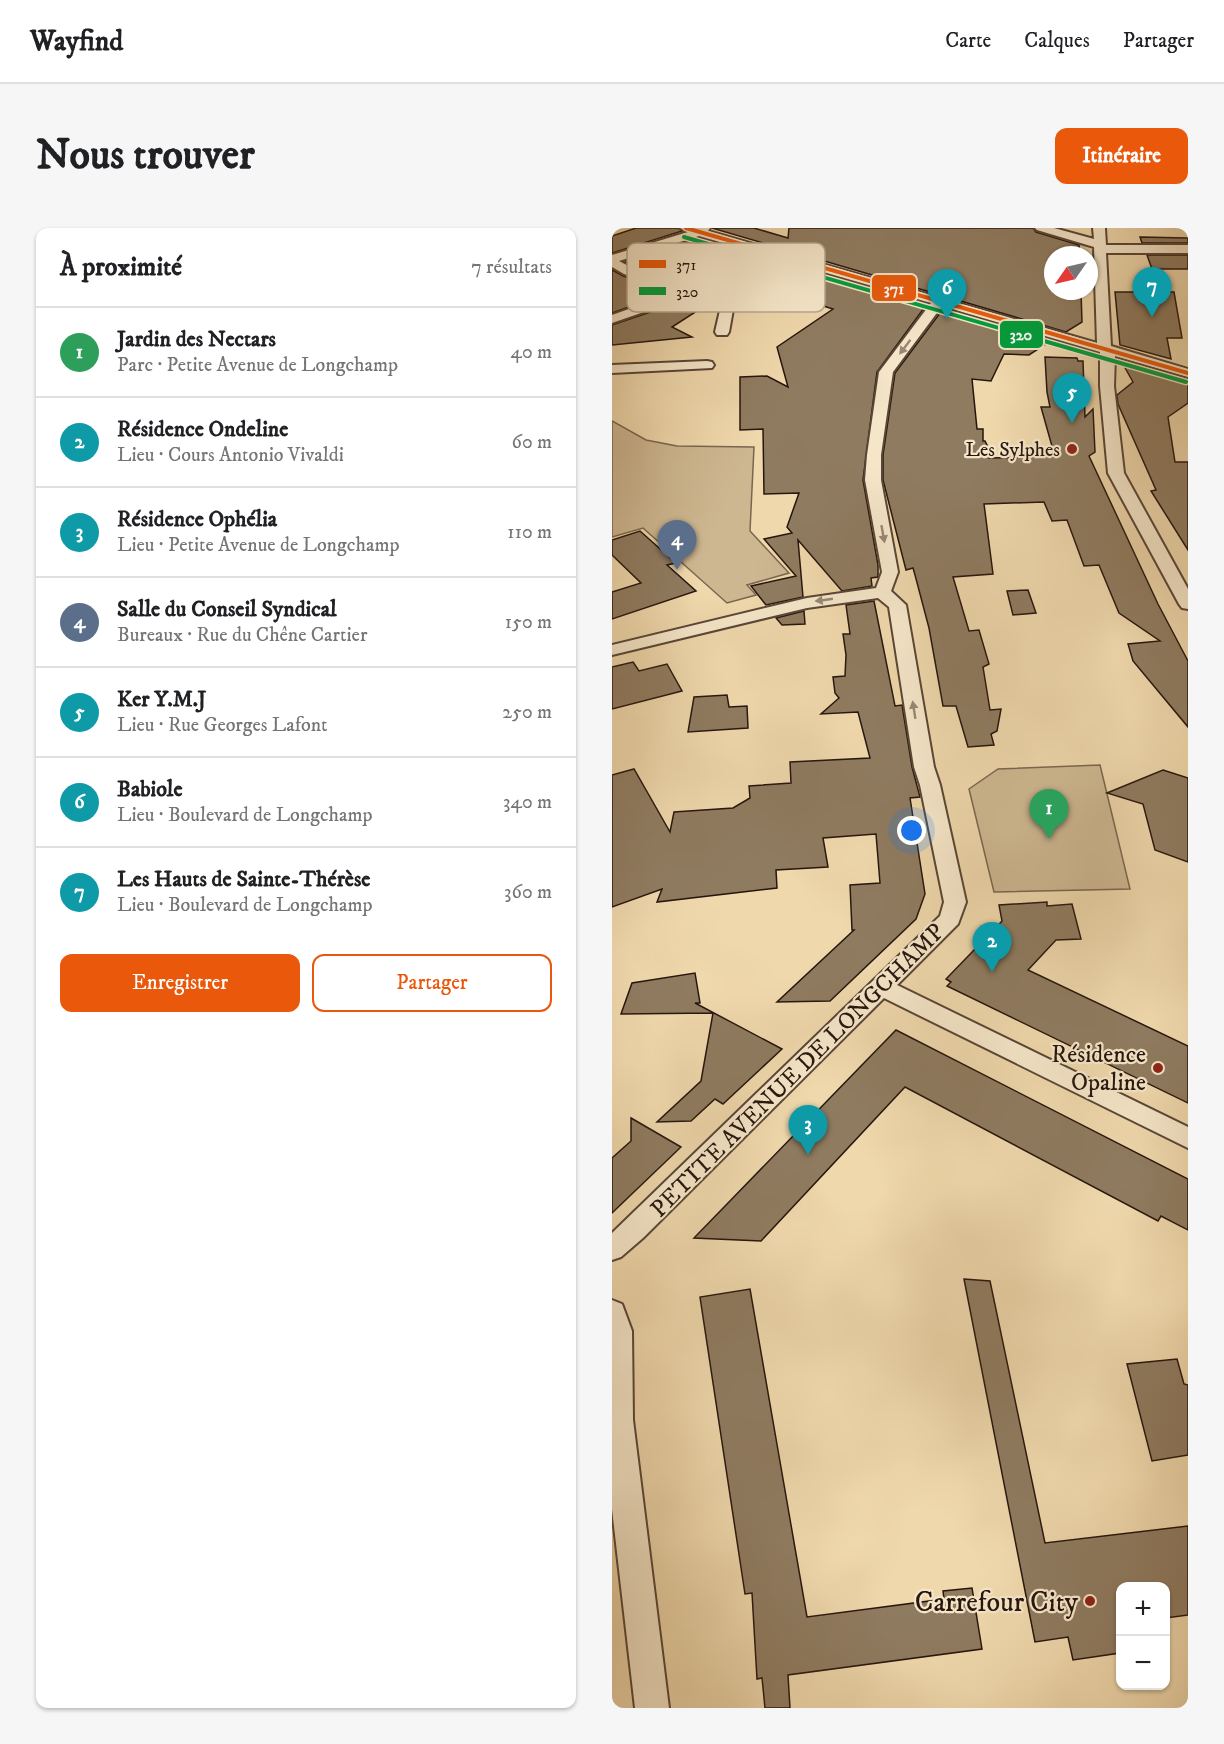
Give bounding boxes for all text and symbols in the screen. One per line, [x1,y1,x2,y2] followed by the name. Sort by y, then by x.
[30,24,123,59] text: Wayfind
[945,28,991,54] text: Carte
[1024,28,1090,54] text: Calques
[1123,28,1194,54] text: Partager
[1055,128,1188,184] button: Itinéraire
[36,130,255,182] text: Nous trouver
[627,243,825,312] legend
[1044,246,1098,300] north arrow
[60,251,182,284] text: À proximité
[471,255,552,280] text: 7 résultats
[676,255,696,275] text: 371
[1132,268,1172,317] pin: 7
[928,270,966,319] pin: 6
[871,274,917,302] line badge: 371
[884,279,904,299] text: 371
[676,282,698,302] text: 320
[999,320,1044,349] line badge: 320
[1010,325,1033,345] text: 320
[117,326,276,353] text: Jardin des Nectars
[899,339,911,355] one-way arrow
[76,340,83,365] text: 1
[510,340,552,365] text: 40 m
[117,353,398,378] text: Parc · Petite Avenue de Longchamp
[1052,374,1092,423] pin: 5
[117,416,288,443] text: Résidence Ondeline
[75,430,84,455] text: 2
[512,430,552,455] text: 60 m
[966,438,1060,463] place label: Les Sylphes
[1065,442,1079,456] marker: Les Sylphes
[117,443,344,468] text: Lieu · Cours Antonio Vivaldi
[117,506,277,533] text: Résidence Ophélia
[76,520,83,545] text: 3
[507,520,552,545] text: 110 m
[658,520,696,570] pin: 4
[879,525,888,544] one-way arrow
[117,533,399,558] text: Lieu · Petite Avenue de Longchamp
[117,596,337,623] text: Salle du Conseil Syndical
[814,596,833,605] one-way arrow
[74,610,85,635] text: 4
[505,610,552,635] text: 150 m
[117,623,367,648] text: Bureaux · Rue du Chêne Cartier
[117,686,206,713] text: Ker Y.M.J
[75,700,84,725] text: 5
[502,700,552,725] text: 250 m
[909,700,918,719] one-way arrow
[117,713,327,738] text: Lieu · Rue Georges Lafont
[117,776,183,803] text: Babiole
[74,790,85,815] text: 6
[503,790,552,815] text: 340 m
[1030,790,1068,839] pin: 1
[117,803,373,828] text: Lieu · Boulevard de Longchamp
[897,816,926,845] your location
[117,866,370,893] text: Les Hauts de Sainte-Thérèse
[74,880,85,905] text: 7
[504,880,552,905] text: 360 m
[117,893,373,918] text: Lieu · Boulevard de Longchamp
[644,917,951,1224] street label: PETITE AVENUE DE LONGCHAMP
[972,922,1012,972] pin: 2
[60,954,300,1012] button: Enregistrer
[312,954,552,1012] button: Partager
[1051,1040,1146,1098] place label: Résidence Opaline
[1151,1061,1165,1075] marker: Résidence Opaline
[788,1106,828,1155] pin: 3
[1116,1582,1170,1690] map controls
[1116,1582,1170,1636] button: +
[915,1585,1079,1620] place label: Carrefour City
[1083,1594,1097,1608] marker: Carrefour City
[1116,1636,1170,1690] button: −

